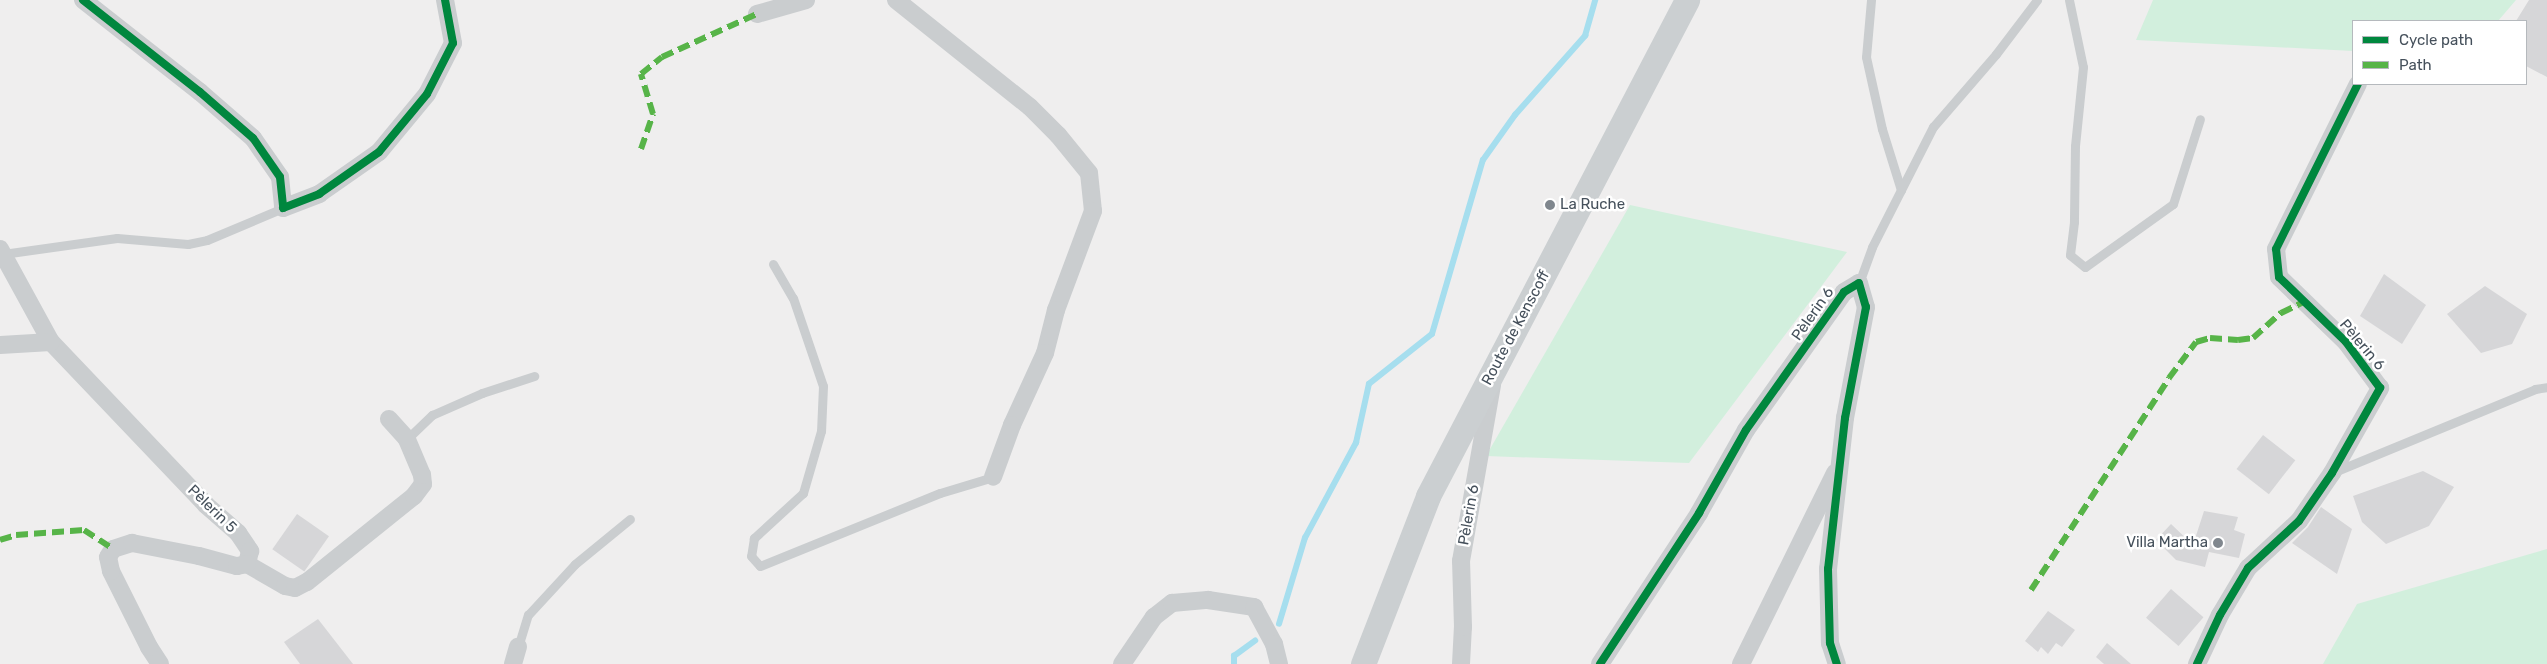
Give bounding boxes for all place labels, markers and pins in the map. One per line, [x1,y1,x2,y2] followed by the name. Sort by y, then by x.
[1560,196,1625,214] place label: La Ruche
[1544,199,1556,211] marker: La Ruche
[2126,534,2208,552] place label: Villa Martha
[2212,537,2224,549] marker: Villa Martha

